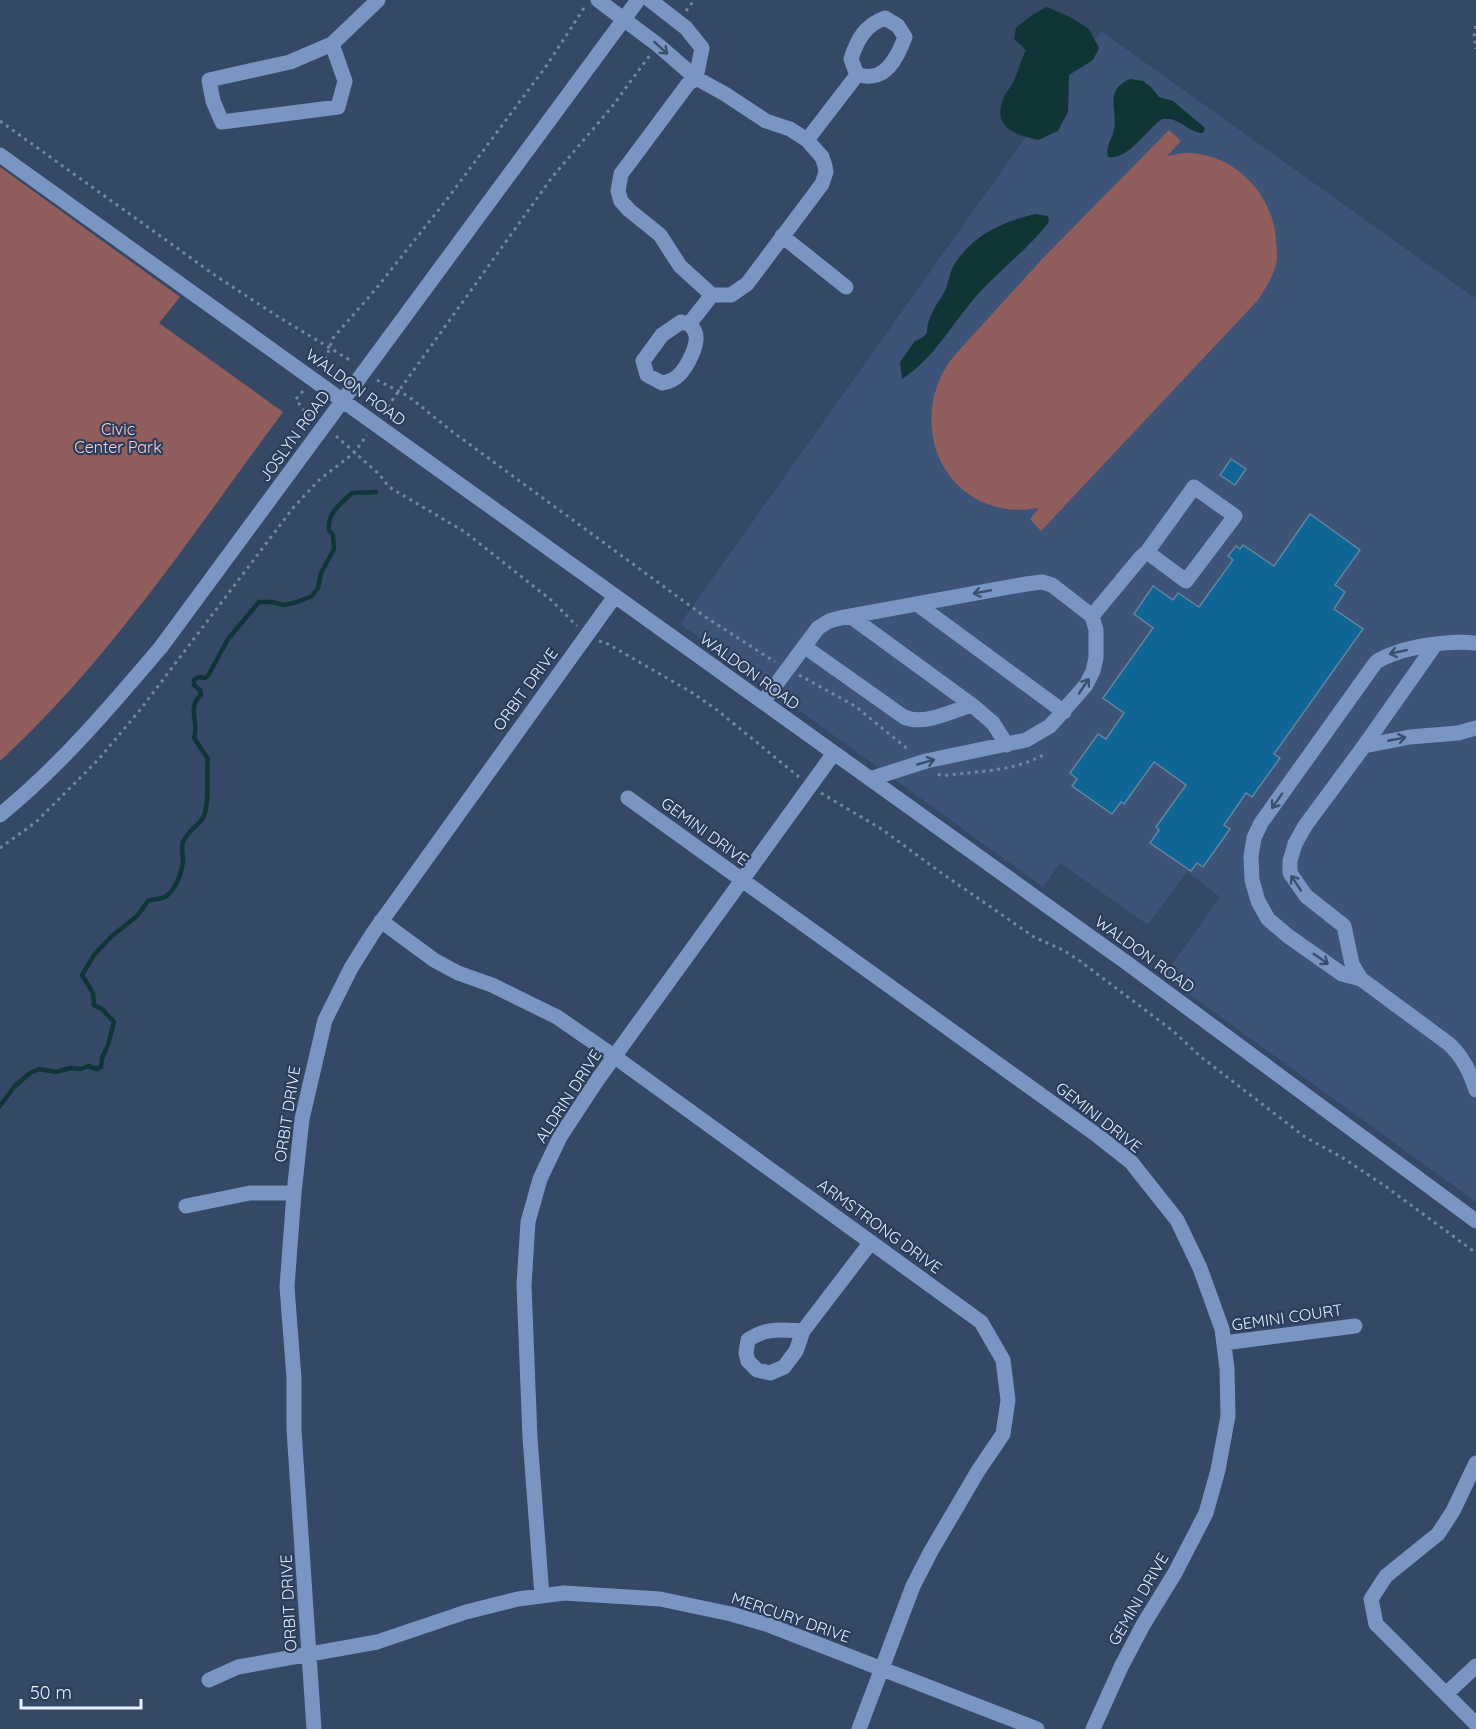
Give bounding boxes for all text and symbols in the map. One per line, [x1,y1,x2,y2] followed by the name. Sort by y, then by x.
[653,41,668,55] one-way arrow
[302,344,410,430] street label: WALDON ROAD
[254,387,334,485] street label: JOSLYN ROAD
[74,419,162,457] park label: Civic Center Park
[973,587,993,598] one-way arrow
[696,628,804,714] street label: WALDON ROAD
[488,644,562,734] street label: ORBIT DRIVE
[1389,647,1408,659] one-way arrow
[1078,678,1090,695] one-way arrow
[1386,733,1406,744] one-way arrow
[916,756,935,767] one-way arrow
[657,793,753,869] street label: GEMINI DRIVE
[1270,793,1283,809] one-way arrow
[1290,875,1302,892] one-way arrow
[1091,911,1199,997] street label: WALDON ROAD
[1313,953,1329,965] one-way arrow
[530,1046,606,1146] street label: ALDRIN DRIVE
[270,1064,304,1164] street label: ORBIT DRIVE
[1052,1077,1146,1157] street label: GEMINI DRIVE
[814,1174,946,1278] street label: ARMSTRONG DRIVE
[1230,1299,1344,1335] street label: GEMINI COURT
[1103,1549,1173,1649] street label: GEMINI DRIVE
[275,1554,301,1652] street label: ORBIT DRIVE
[729,1587,853,1647] street label: MERCURY DRIVE
[21,1672,141,1710] scale bar
[30,1681,72,1704] text: 50 m

